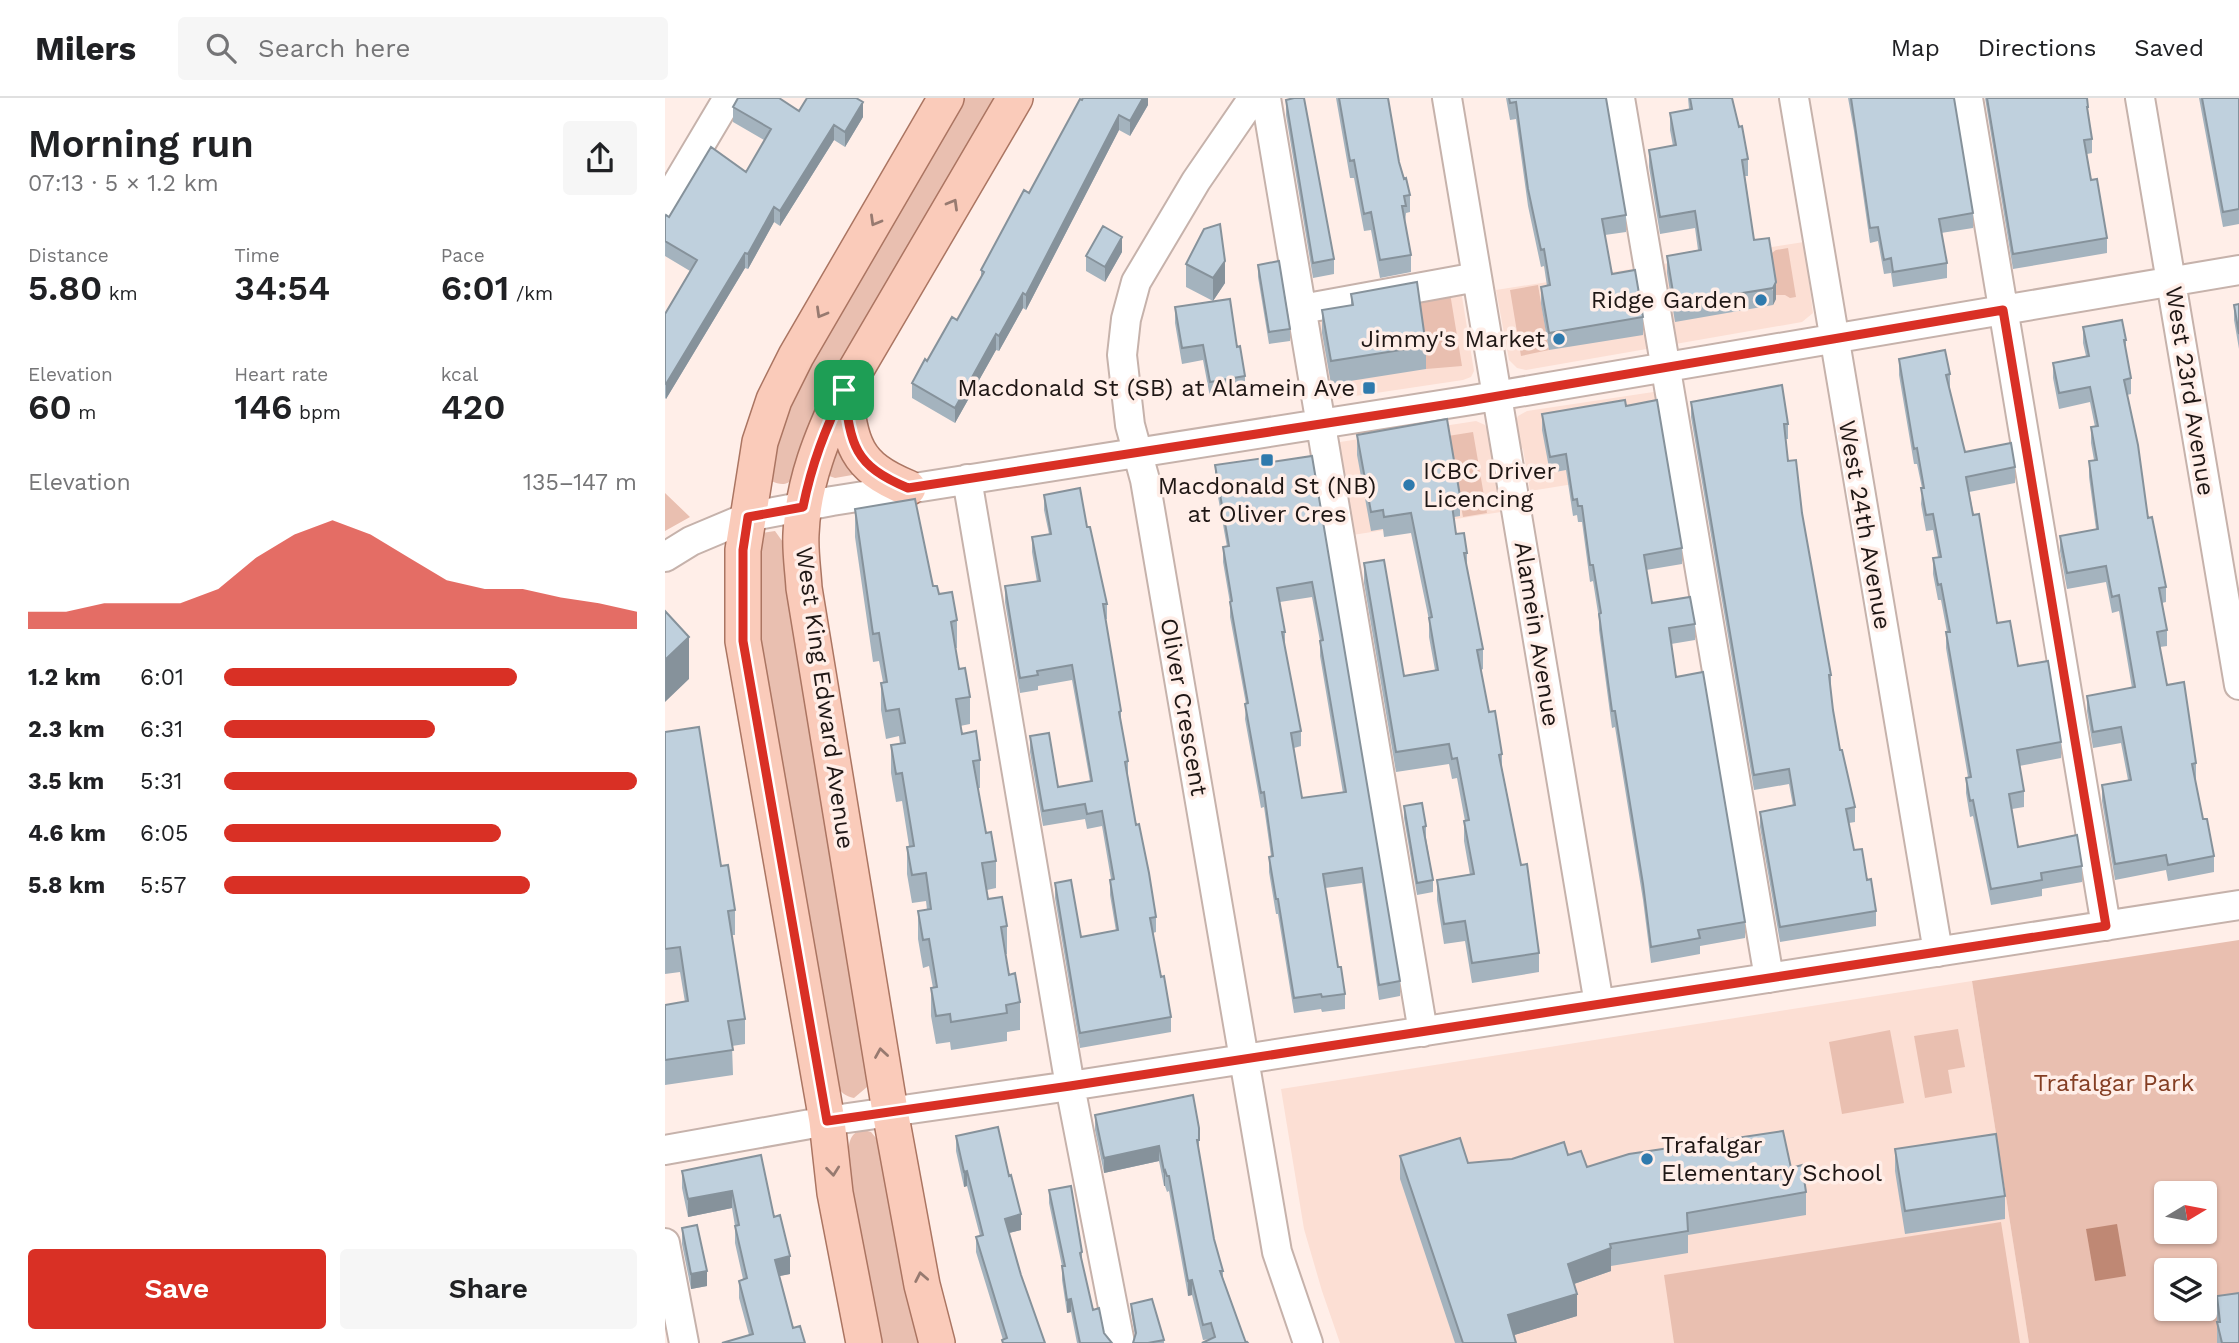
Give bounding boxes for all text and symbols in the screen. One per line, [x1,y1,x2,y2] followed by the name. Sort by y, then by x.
[178,17,668,80] search box
[35,29,136,68] text: Milers
[202,29,240,67] icon: search
[258,33,410,63] text: Search here
[1891,34,1940,62] text: Map
[1978,34,2096,62] text: Directions
[2134,34,2204,62] text: Saved
[563,121,637,195] button: share
[28,122,254,166] text: Morning run
[28,170,219,197] text: 07:13 · 5 × 1.2 km
[945,199,958,212] one-way arrow
[870,213,883,226] one-way arrow
[28,244,109,267] text: Distance
[234,244,280,267] text: Time
[441,244,485,267] text: Pace
[28,267,102,309] text: 5.80
[234,267,330,309] text: 34:54
[441,267,509,309] text: 6:01
[102,282,138,305] text: km
[509,282,553,305] text: /km
[2160,284,2220,498] street label: West 23rd Avenue
[1591,286,1747,314] place label: Ridge Garden
[1753,292,1769,308] marker: Ridge Garden
[816,306,829,318] one-way arrow
[1361,325,1545,353] place label: Jimmy's Market
[1551,331,1567,347] marker: Jimmy's Market
[814,360,874,420] pin
[28,363,113,386] text: Elevation
[234,363,328,386] text: Heart rate
[441,363,478,386] text: kcal
[825,371,863,409] icon: arrive
[957,374,1355,402] place label: Macdonald St (SB) at Alamein Ave
[1361,380,1377,396] marker: Macdonald St (SB) at Alamein Ave
[28,386,72,428] text: 60
[234,386,293,428] text: 146
[441,386,506,428] text: 420
[72,401,96,424] text: m
[293,401,341,424] text: bpm
[1833,418,1897,632] street label: West 24th Avenue
[1259,452,1275,468] marker: Macdonald St (NB) at Oliver Cres
[1423,457,1557,513] place label: ICBC Driver Licencing
[28,469,131,496] text: Elevation
[523,469,637,496] text: 135–147 m
[1158,472,1376,528] place label: Macdonald St (NB) at Oliver Cres
[1401,477,1417,493] marker: ICBC Driver Licencing
[1509,540,1565,728] street label: Alamein Avenue
[790,545,860,851] street label: West King Edward Avenue
[1155,616,1213,798] street label: Oliver Crescent
[28,664,101,691] text: 1.2 km
[140,664,184,691] text: 6:01
[28,716,105,743] text: 2.3 km
[140,716,183,743] text: 6:31
[28,768,104,795] text: 3.5 km
[140,768,183,795] text: 5:31
[28,820,106,847] text: 4.6 km
[140,820,188,847] text: 6:05
[28,872,105,899] text: 5.8 km
[140,872,186,899] text: 5:57
[874,1047,889,1059] one-way arrow
[2034,1069,2195,1097] park label: Trafalgar Park
[1661,1131,1883,1187] place label: Trafalgar Elementary School
[1639,1151,1655,1167] marker: Trafalgar Elementary School
[825,1165,840,1177] one-way arrow
[2154,1181,2217,1244] north arrow
[2154,1181,2217,1321] map controls
[28,1249,326,1329] button: Save
[340,1249,637,1329] button: Share
[2154,1258,2217,1321] button: layers
[914,1271,929,1283] one-way arrow

